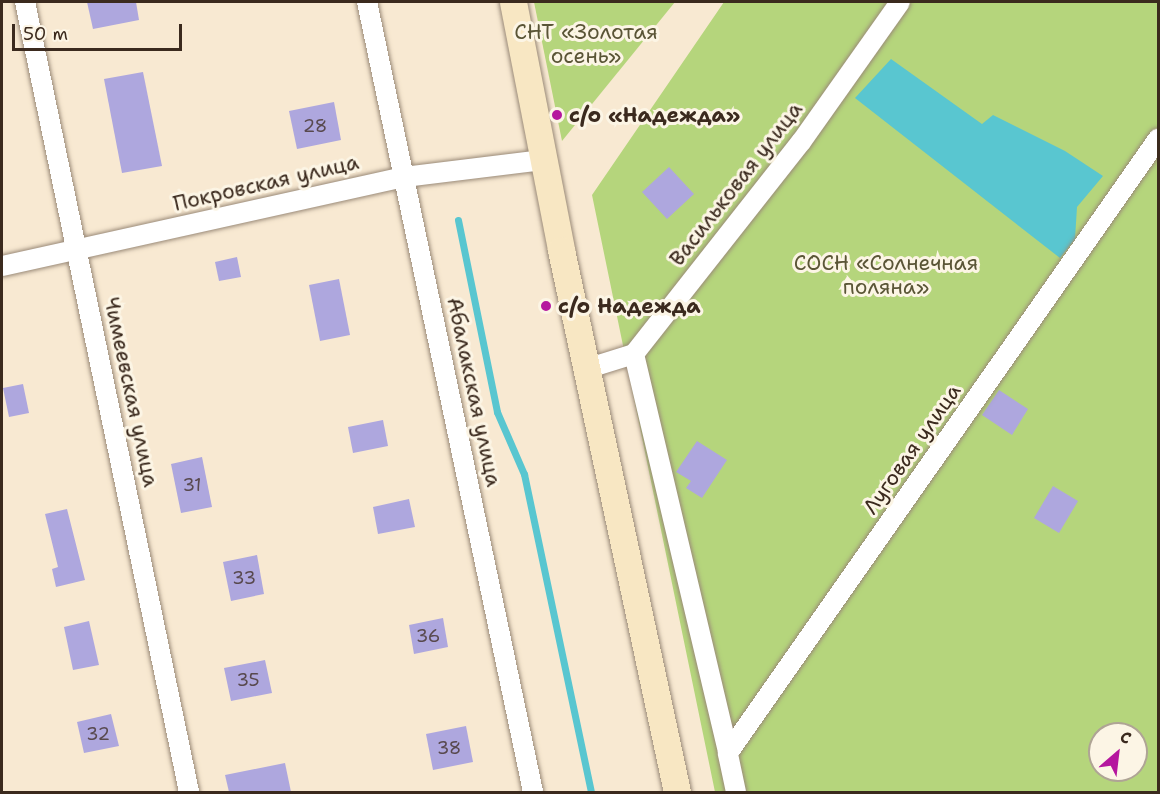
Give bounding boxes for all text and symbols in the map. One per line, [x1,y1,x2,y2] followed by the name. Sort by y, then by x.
[15,12,184,50] scale bar
[514,19,658,69] park label: СНТ «Золотая осень»
[23,22,68,46] text: 50 m
[664,97,808,271] street label: Васильковая улица
[569,102,740,128] place label: с/о «Надежда»
[550,108,564,122] marker: с/о «Надежда»
[303,115,327,137] house number: 28
[171,149,361,217] street label: Покровская улица
[794,250,978,300] park label: СОСН «Солнечная поляна»
[558,293,701,319] place label: с/о Надежда
[99,295,163,489] street label: Чимеевская улица
[442,295,506,489] street label: Абалакская улица
[539,299,553,313] marker: с/о Надежда
[858,379,966,519] street label: Луговая улица
[182,474,202,496] house number: 31
[232,567,256,589] house number: 33
[416,625,440,647] house number: 36
[236,669,260,691] house number: 35
[1088,722,1148,782] north arrow
[86,723,110,745] house number: 32
[1116,726,1135,749] text: С
[437,737,461,759] house number: 38

